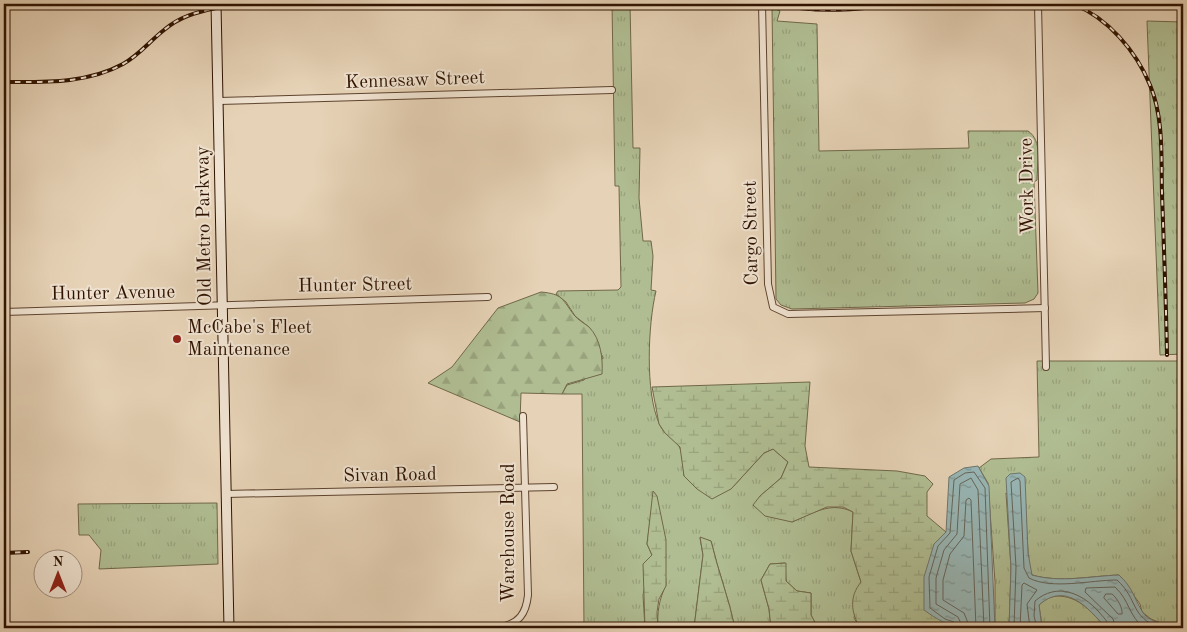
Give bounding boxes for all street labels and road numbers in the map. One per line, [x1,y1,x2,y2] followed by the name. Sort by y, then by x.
[345,69,485,93] street label: Kennesaw Street
[1018,138,1038,234] street label: Work Drive
[194,146,216,306] street label: Old Metro Parkway
[742,180,762,286] street label: Cargo Street
[298,276,412,296] street label: Hunter Street
[51,283,175,305] street label: Hunter Avenue
[500,463,519,603] street label: Warehouse Road
[343,466,437,486] street label: Sivan Road

